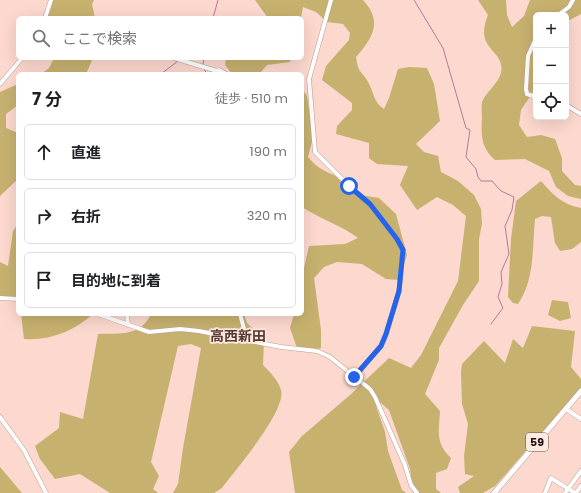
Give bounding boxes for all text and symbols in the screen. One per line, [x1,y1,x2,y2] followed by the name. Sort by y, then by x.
[533,12,569,120] map controls
[533,12,569,48] button: +
[16,16,304,60] search box
[30,27,52,49] icon: search
[62,28,137,49] text: ここで検索
[533,48,569,84] button: −
[533,84,569,120] button: locate
[32,87,62,111] text: 7 分
[215,89,288,108] text: 徒歩 · 510 m
[33,141,55,163] icon: ahead
[71,142,101,163] text: 直進
[250,142,287,161] text: 190 m
[340,177,358,195] route start
[33,205,55,227] icon: right
[71,206,101,227] text: 右折
[247,206,287,225] text: 320 m
[33,269,55,291] icon: arrive
[71,270,161,291] text: 目的地に到着
[210,326,266,346] district label: 高西新田
[345,368,363,386] route end
[526,433,548,451] road number: 59

